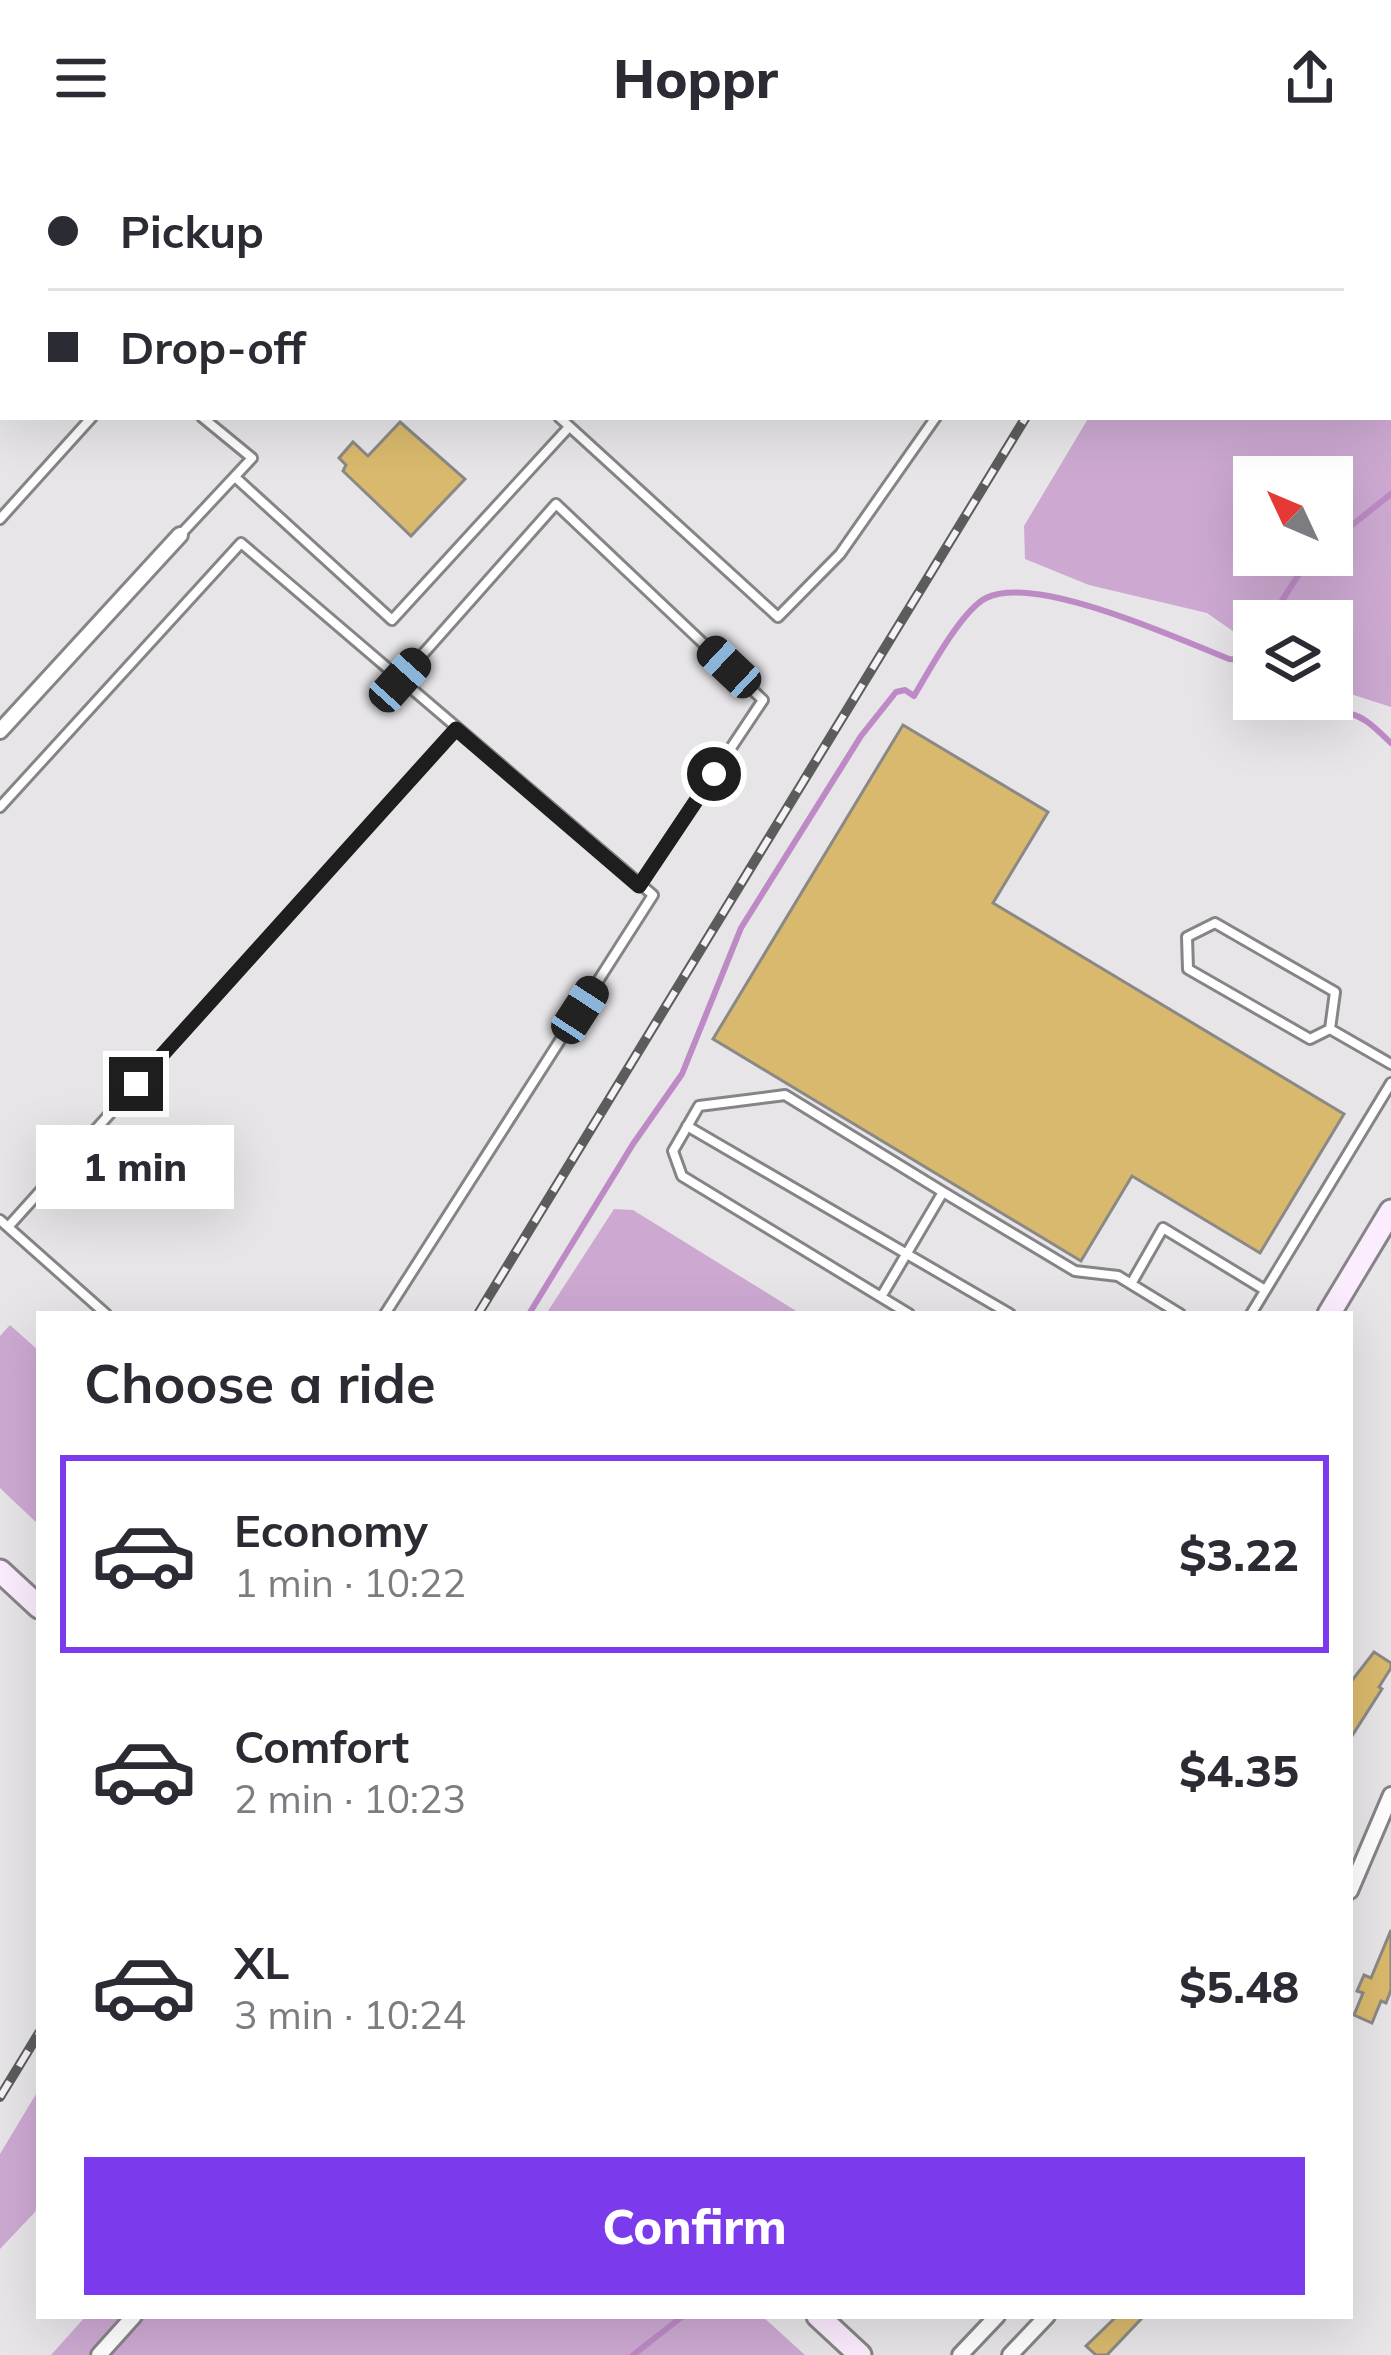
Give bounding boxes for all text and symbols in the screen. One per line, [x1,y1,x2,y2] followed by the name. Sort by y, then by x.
[613,44,778,112] text: Hoppr
[48,45,114,111] icon: menu
[1277,45,1343,111] icon: share
[120,203,264,259] text: Pickup
[120,319,306,375] text: Drop-off
[1233,456,1353,576] north arrow
[1233,456,1353,720] map controls
[1233,600,1353,720] button: layers
[690,629,768,705] car
[363,641,437,719] car
[687,747,741,801] route start
[545,970,615,1050] car
[109,1057,163,1111] route end
[37,1126,235,1210] callout: 1 min
[83,1142,187,1191] text: 1 min
[84,1349,436,1417] text: Choose a ride
[90,1500,198,1608] icon: car
[234,1502,428,1558] text: Economy
[1179,1526,1299,1582] text: $3.22
[234,1558,466,1607] text: 1 min · 10:22
[90,1716,198,1824] icon: car
[234,1718,409,1774] text: Comfort
[1179,1742,1299,1798] text: $4.35
[234,1774,466,1823] text: 2 min · 10:23
[90,1932,198,2040] icon: car
[234,1934,289,1990] text: XL
[1179,1958,1299,2014] text: $5.48
[234,1990,466,2039] text: 3 min · 10:24
[84,2157,1305,2295] button: Confirm

